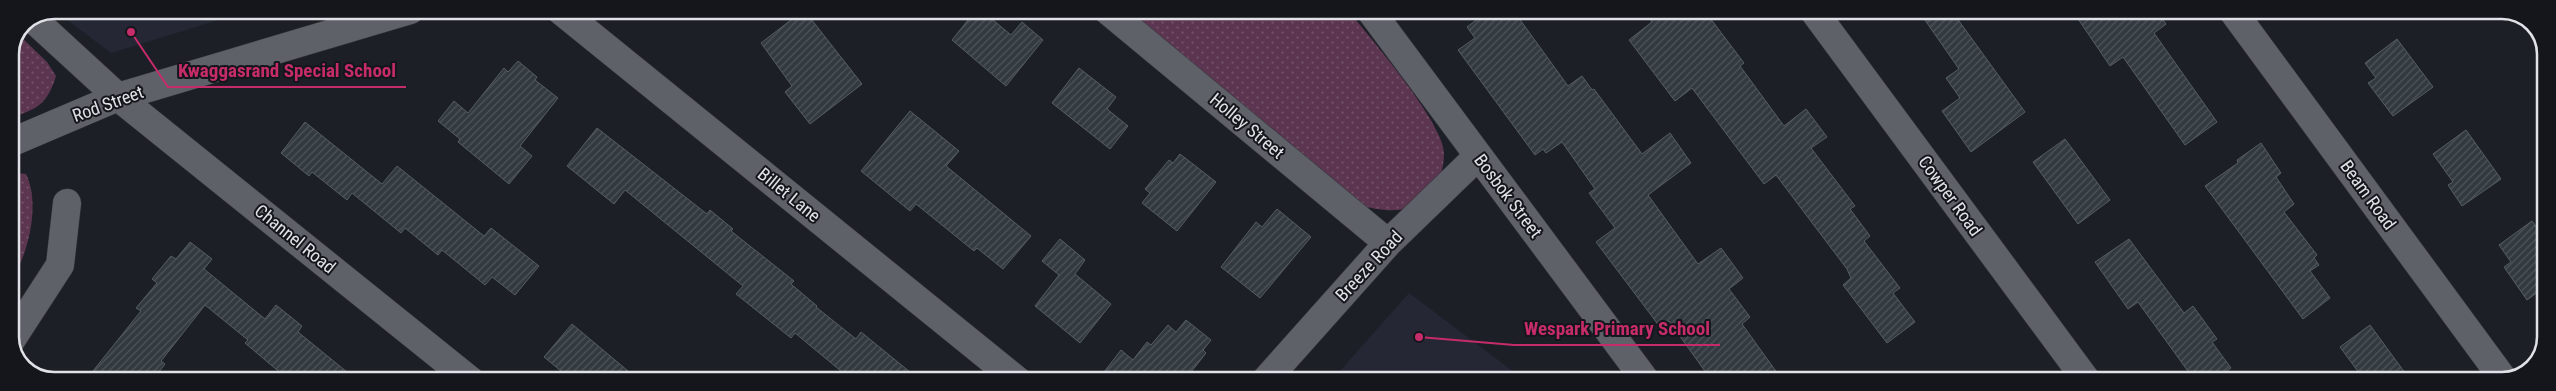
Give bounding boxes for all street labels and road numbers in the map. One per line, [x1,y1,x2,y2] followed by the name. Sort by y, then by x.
[70,81,146,126] street label: Rod Street
[1206,88,1289,163] street label: Holley Street
[1470,150,1547,242] street label: Bosbok Street
[1914,152,1987,240] street label: Cowper Road
[2336,156,2401,234] street label: Beam Road
[754,163,825,226] street label: Billet Lane
[251,200,340,278] street label: Channel Road
[1331,226,1406,305] street label: Breeze Road

